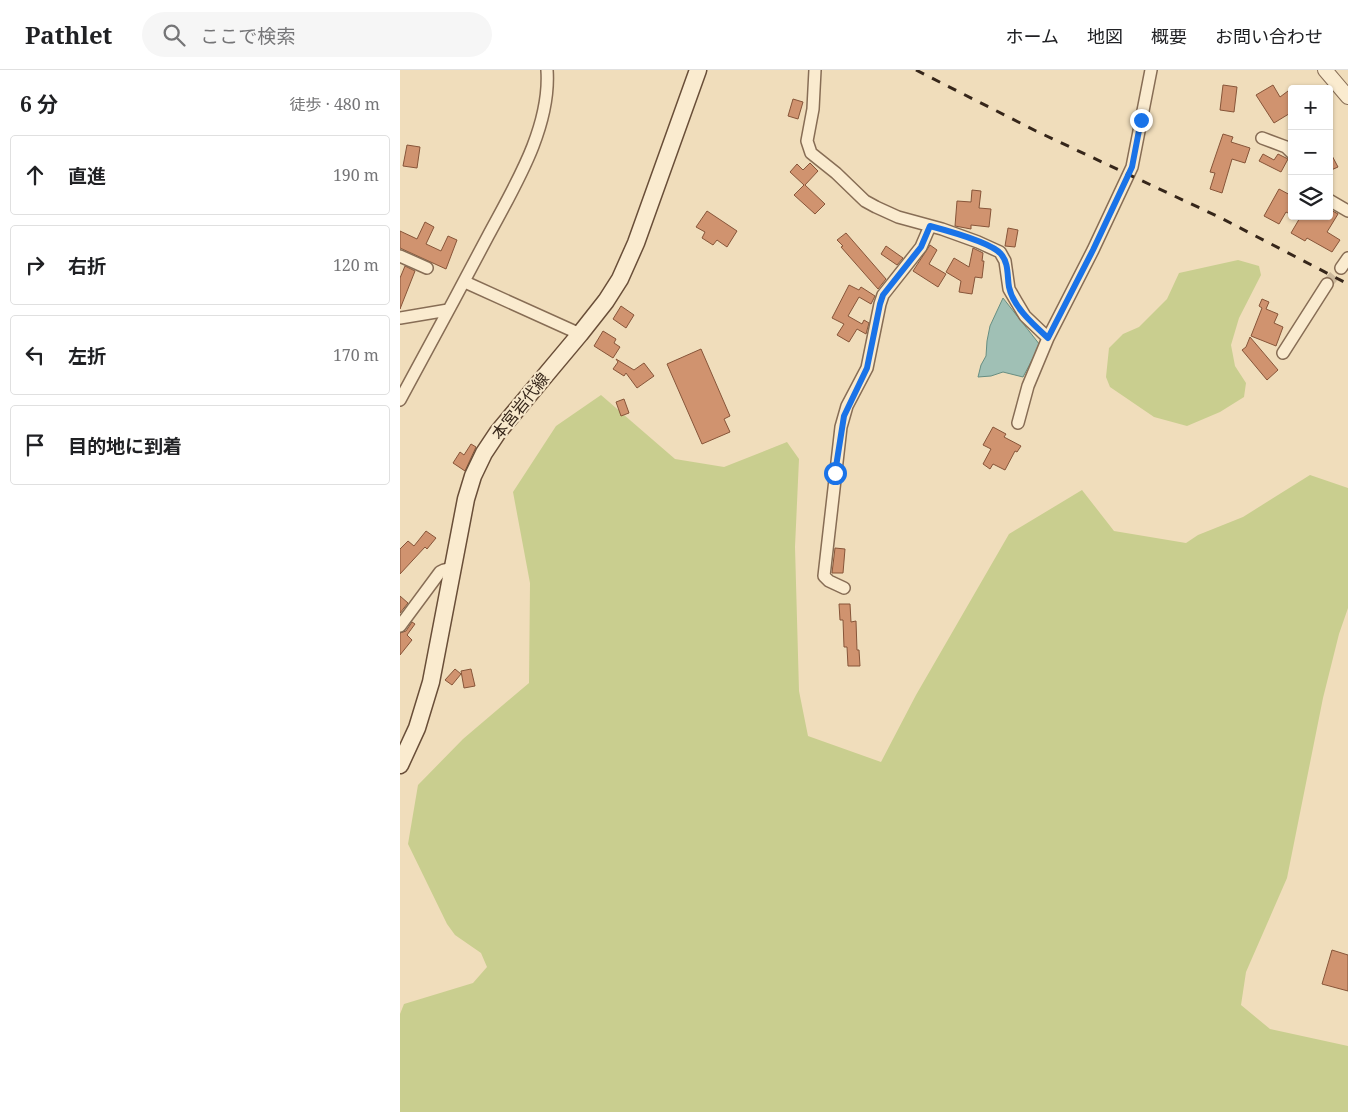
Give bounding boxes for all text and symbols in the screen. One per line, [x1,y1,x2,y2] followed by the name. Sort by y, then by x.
[142,12,492,57] search box
[25,18,112,51] text: Pathlet
[160,21,188,49] icon: search
[200,23,295,49] text: ここで検索
[1006,24,1059,48] text: ホーム
[1087,24,1123,48] text: 地図
[1151,24,1187,48] text: 概要
[1215,24,1323,48] text: お問い合わせ
[1288,85,1333,220] map controls
[1288,85,1333,130] button: +
[20,90,58,118] text: 6 分
[290,93,380,115] text: 徒歩 · 480 m
[1130,109,1153,132] route end
[1288,130,1333,175] button: −
[21,161,49,189] icon: ahead
[68,163,106,189] text: 直進
[333,164,379,186] text: 190 m
[1288,175,1333,220] button: layers
[21,251,49,279] icon: right
[68,253,106,279] text: 右折
[333,254,379,276] text: 120 m
[21,341,49,369] icon: left
[68,343,106,369] text: 左折
[333,344,379,366] text: 170 m
[486,368,554,444] street label: 本宮岩代線
[21,431,49,459] icon: arrive
[68,433,182,459] text: 目的地に到着
[824,462,847,485] route start

